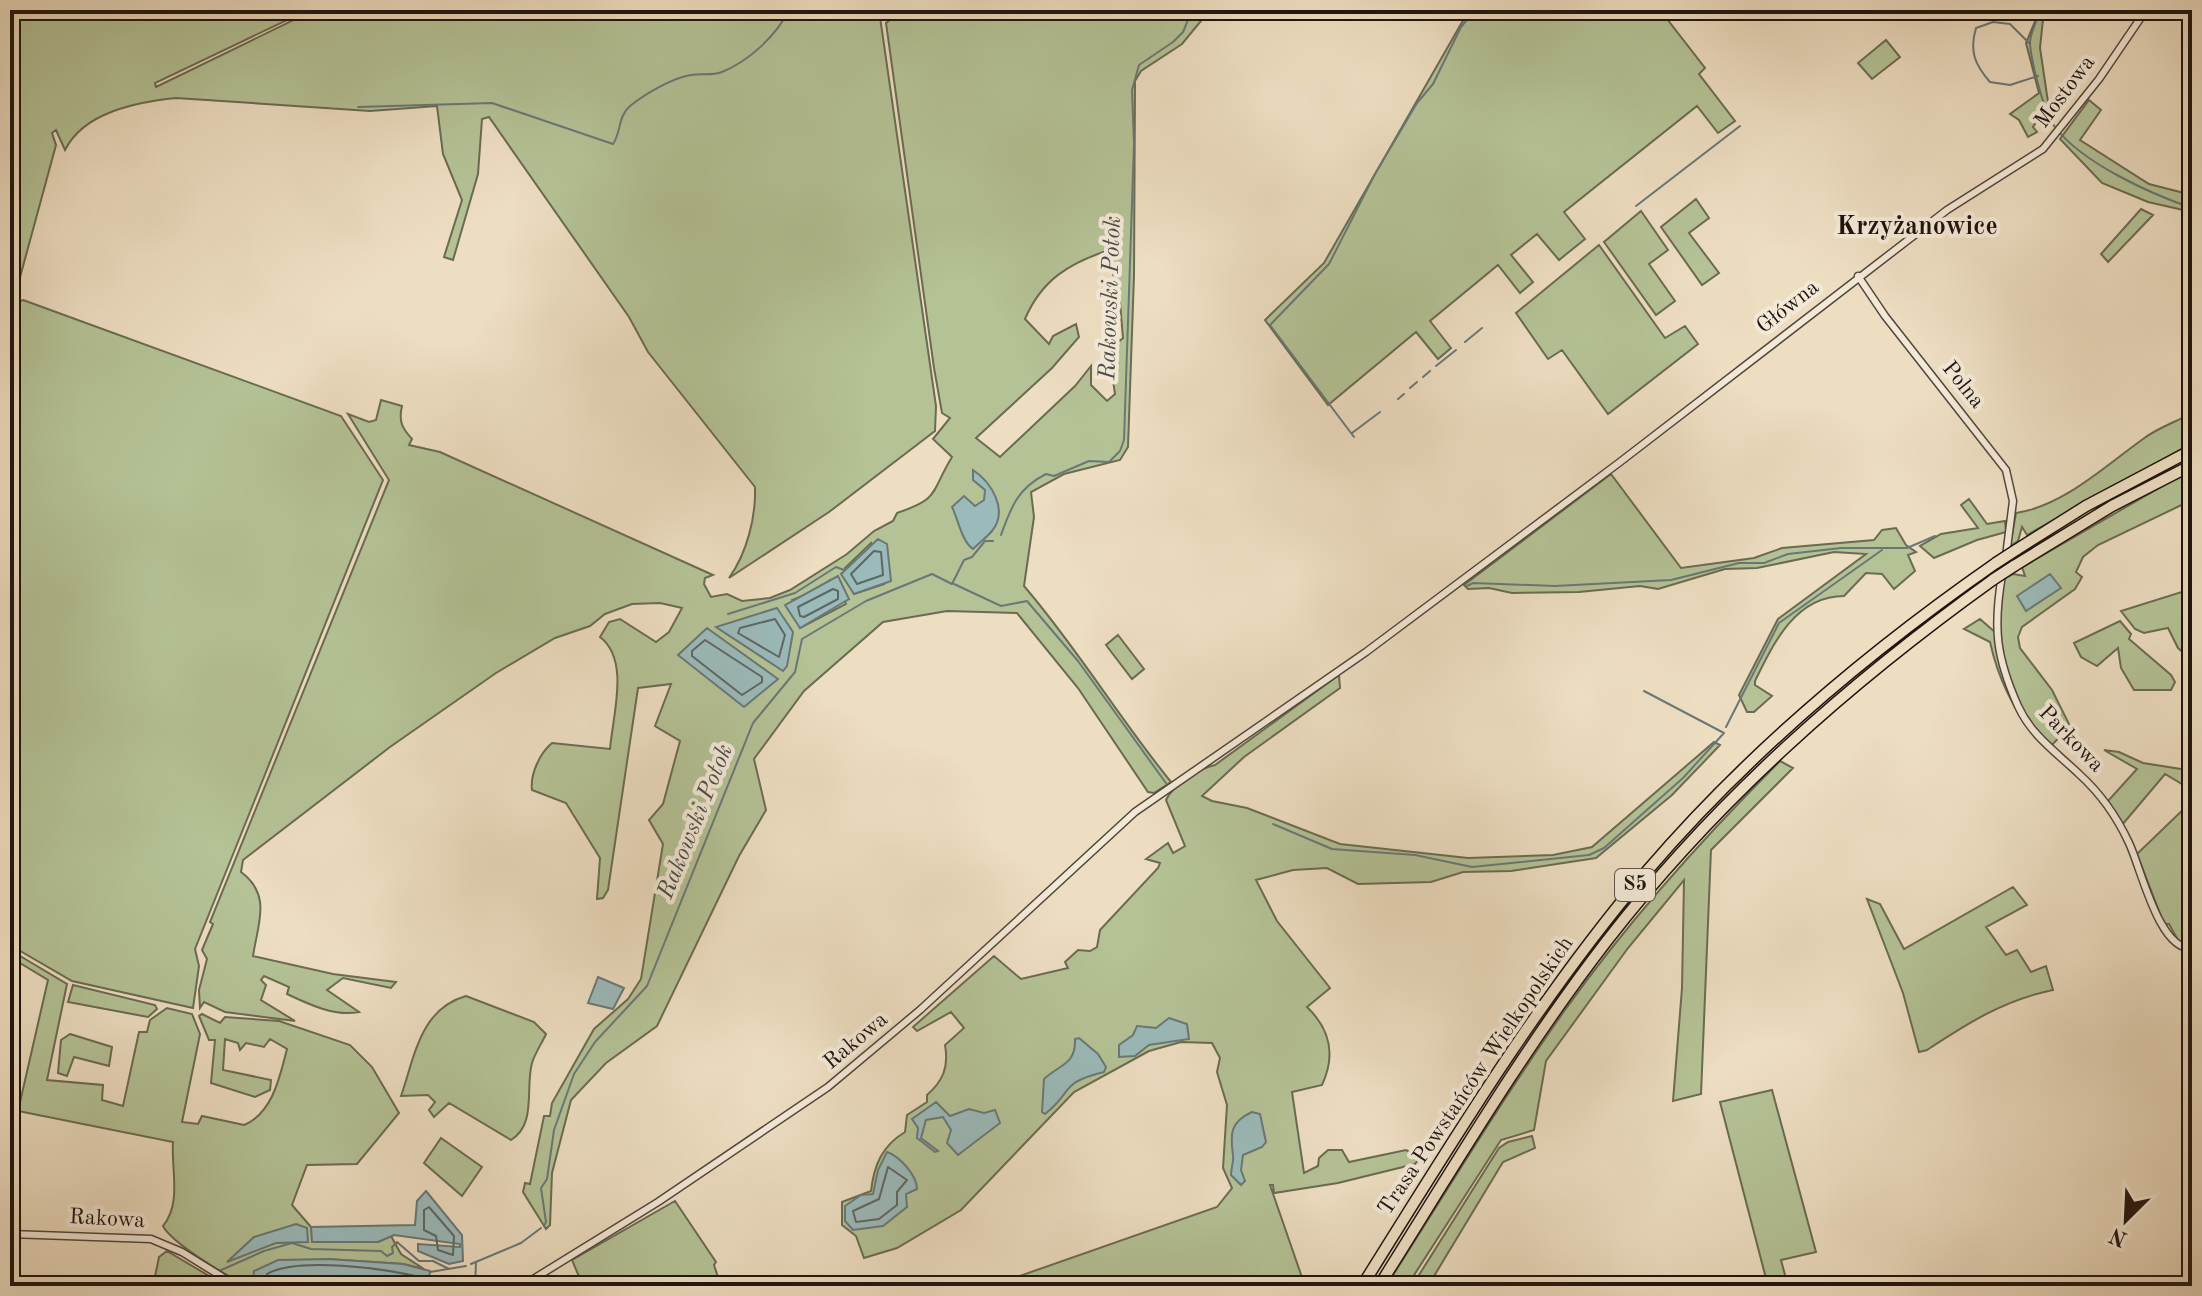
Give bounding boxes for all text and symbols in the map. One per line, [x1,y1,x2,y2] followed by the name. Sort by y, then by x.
[2031,52,2099,132] street label: Mostowa
[1836,214,1998,240] district label: Krzyżanowice
[1096,216,1126,381] water label: Rakowski Potok
[1753,276,1823,338] street label: Główna
[1938,357,1988,413] street label: Polna
[2034,701,2108,777] street label: Parkowa
[654,741,738,903] water label: Rakowski Potok
[1615,869,1655,901] road number: S5
[1374,933,1578,1219] street label: Trasa Powstańców Wielkopolskich
[820,1008,892,1074] street label: Rakowa
[2086,1180,2166,1260] north arrow
[69,1206,146,1232] street label: Rakowa
[2106,1223,2131,1250] text: N

